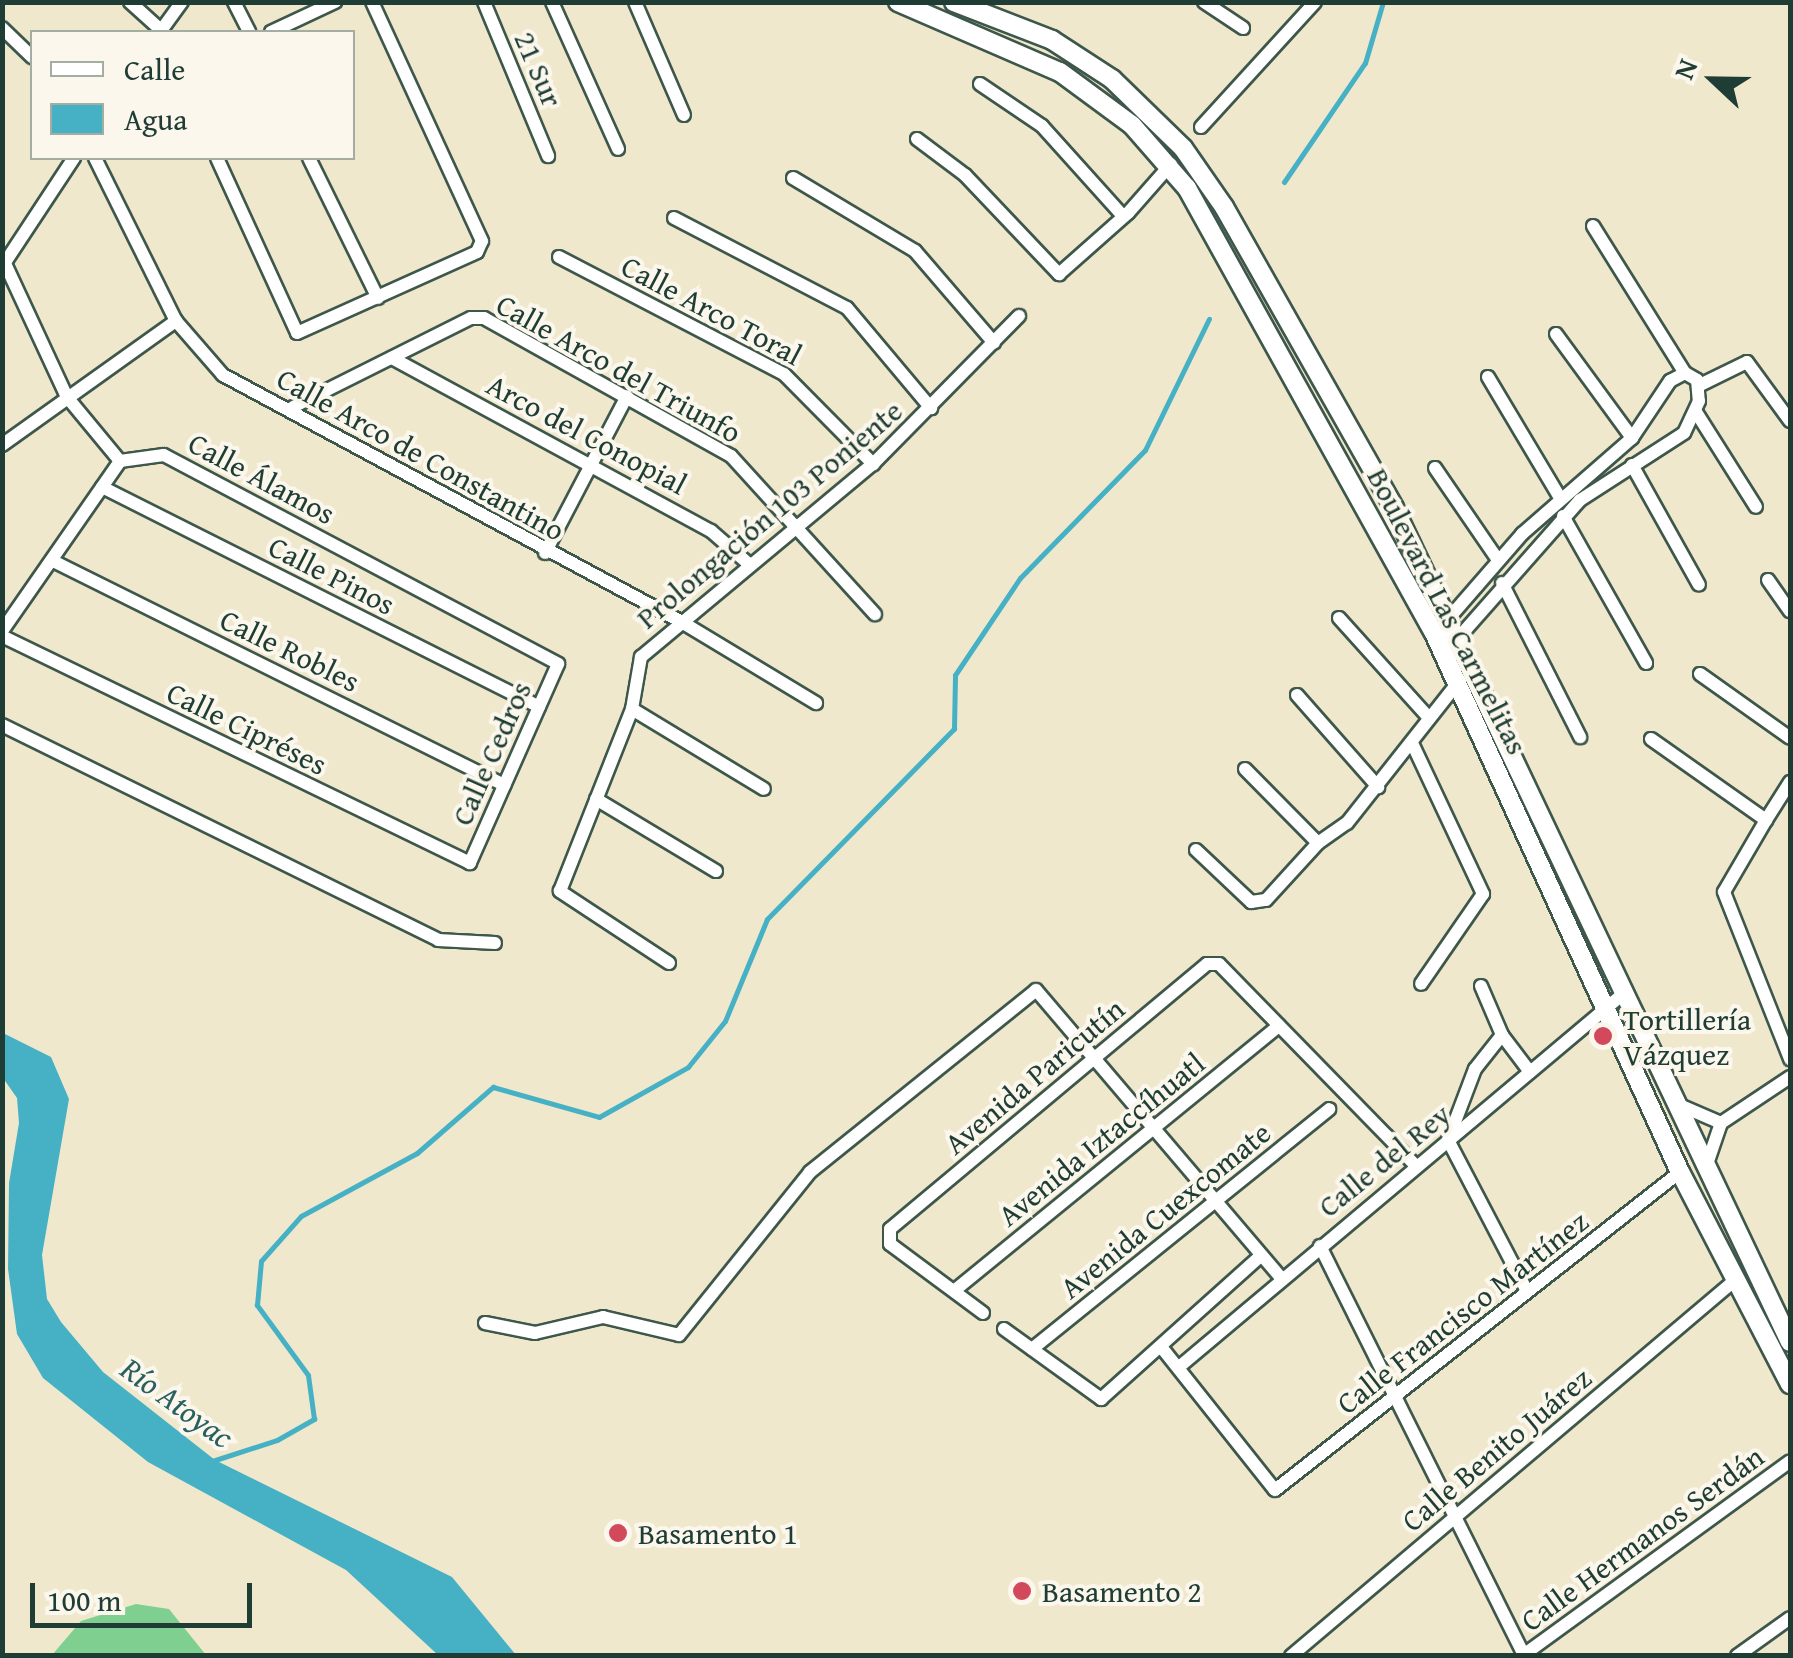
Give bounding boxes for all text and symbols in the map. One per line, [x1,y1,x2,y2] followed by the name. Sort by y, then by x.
[507,26,571,112] street label: 21 Sur
[30,30,355,160] legend
[1663,30,1763,130] north arrow
[124,47,185,91] text: Calle
[1662,52,1707,85] text: N
[124,97,188,141] text: Agua
[616,247,808,373] street label: Calle Arco Toral
[490,286,748,450] street label: Calle Arco del Triunfo
[271,360,571,548] street label: Calle Arco de Constantino
[481,366,693,502] street label: Arco del Conopial
[629,392,909,636] street label: Prolongación 103 Poniente
[183,424,341,532] street label: Calle Álamos
[1360,462,1536,760] street label: Boulevard Las Carmelitas
[263,528,401,622] street label: Calle Pinos
[214,601,366,699] street label: Calle Robles
[161,674,333,782] street label: Calle Cipréses
[443,676,539,830] street label: Calle Cedros
[937,990,1131,1162] street label: Avenida Paricutín
[1623,1001,1751,1072] place label: Tortillería Vázquez
[1592,1025,1614,1047] marker: Tortillería Vázquez
[990,1045,1212,1233] street label: Avenida Iztaccíhuatl
[1311,1096,1457,1224] street label: Calle del Rey
[1052,1114,1278,1306] street label: Avenida Cuexcomate
[1329,1203,1595,1421] street label: Calle Francisco Martínez
[113,1349,241,1457] water label: Río Atoyac
[1394,1359,1598,1539] street label: Calle Benito Juárez
[1513,1438,1771,1638] street label: Calle Hermanos Serdán
[638,1515,798,1551] place label: Basamento 1
[607,1522,629,1544] marker: Basamento 1
[35,1563,258,1625] scale bar
[1042,1573,1202,1609] place label: Basamento 2
[47,1578,121,1622] text: 100 m
[1011,1580,1033,1602] marker: Basamento 2

